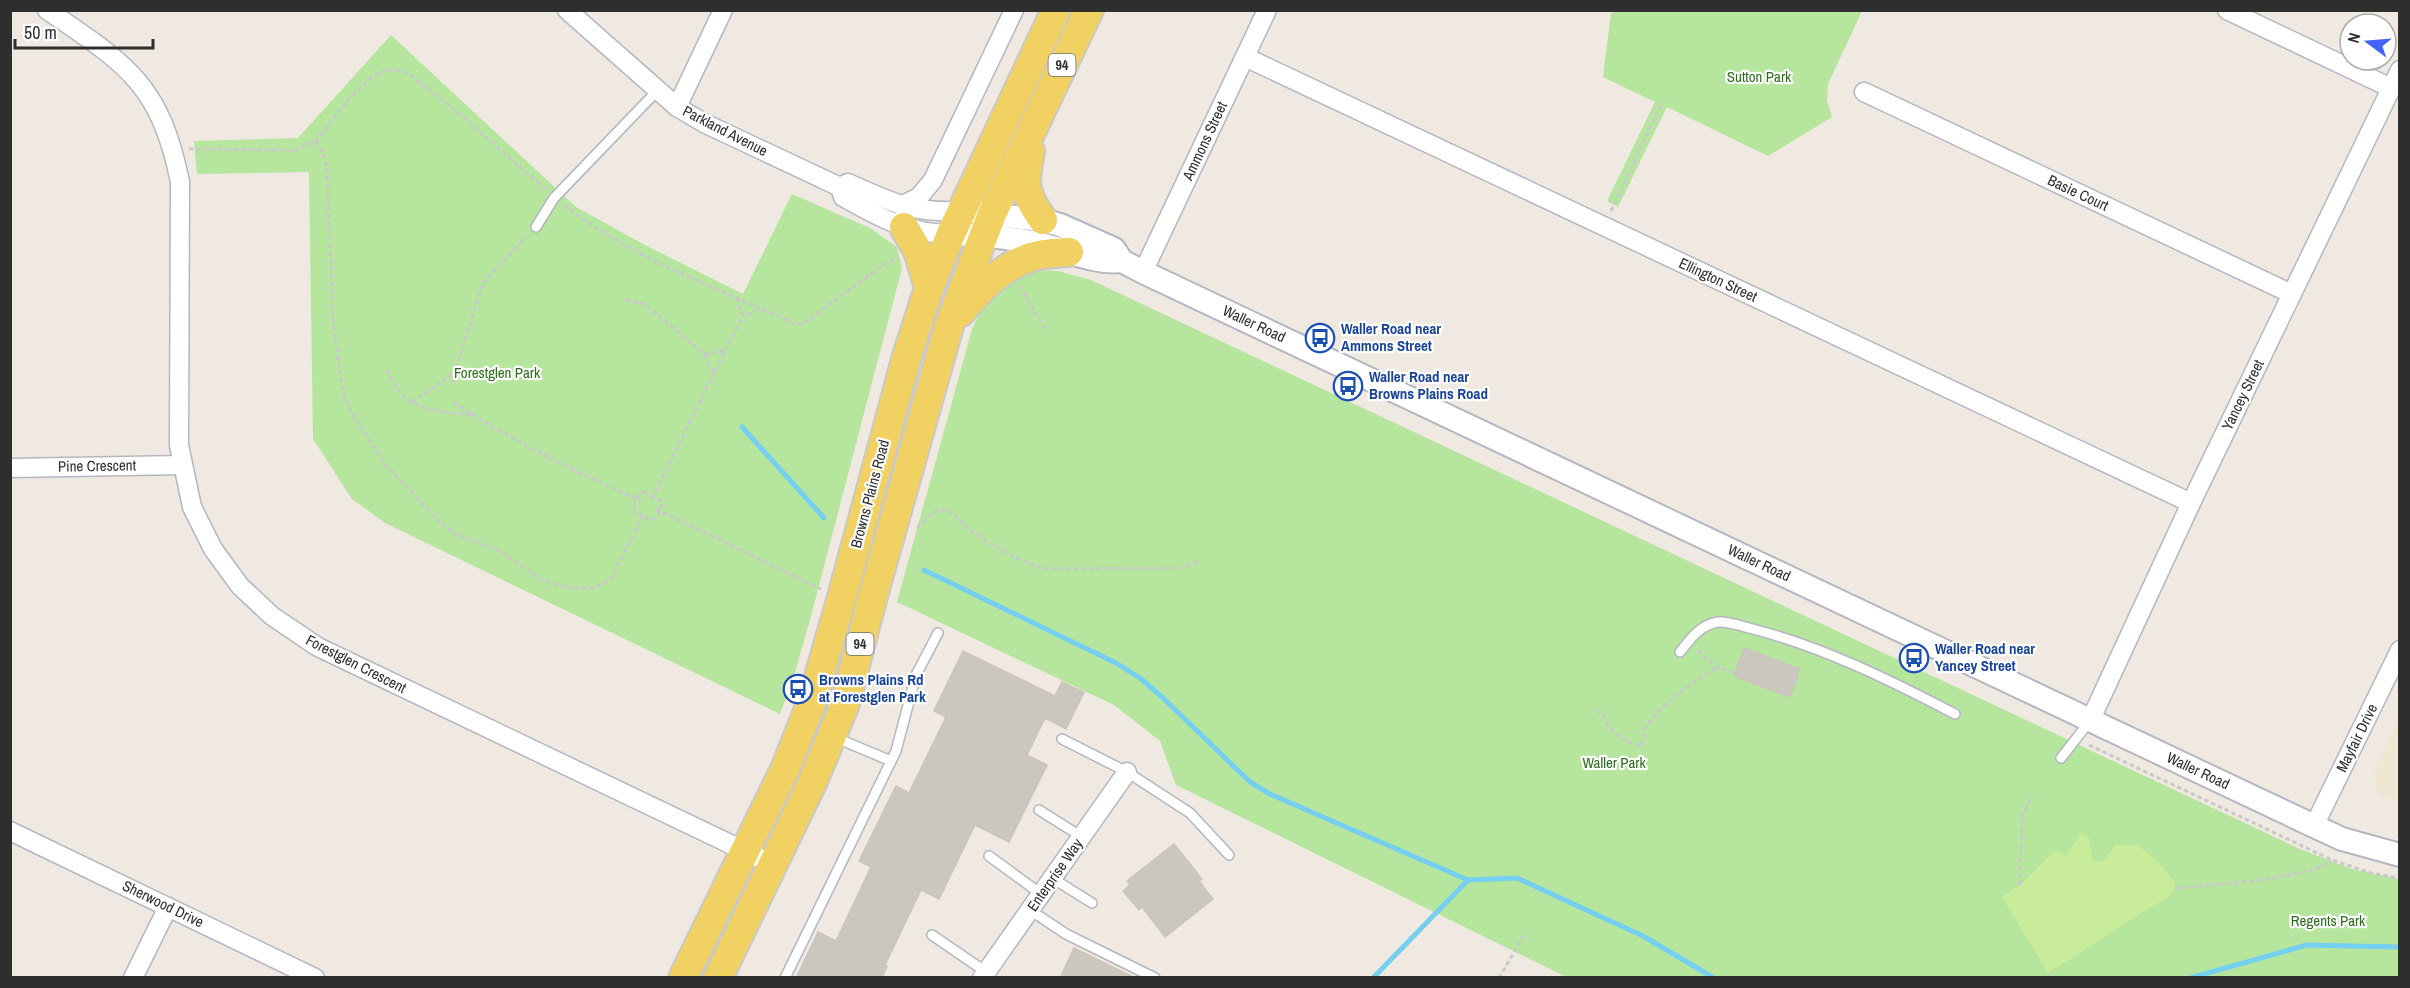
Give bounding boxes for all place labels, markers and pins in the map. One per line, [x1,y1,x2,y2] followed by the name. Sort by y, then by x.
[1341,318,1441,356] place label: Waller Road near Ammons Street
[1304,322,1336,354] bus stop icon: Waller Road near Ammons Street
[1369,366,1488,404] place label: Waller Road near Browns Plains Road
[1332,370,1364,402] bus stop icon: Waller Road near Browns Plains Road
[1935,638,2035,676] place label: Waller Road near Yancey Street
[1898,642,1930,674] bus stop icon: Waller Road near Yancey Street
[819,669,926,707] place label: Browns Plains Rd at Forestglen Park
[782,673,814,705] bus stop icon: Browns Plains Rd at Forestglen Park

